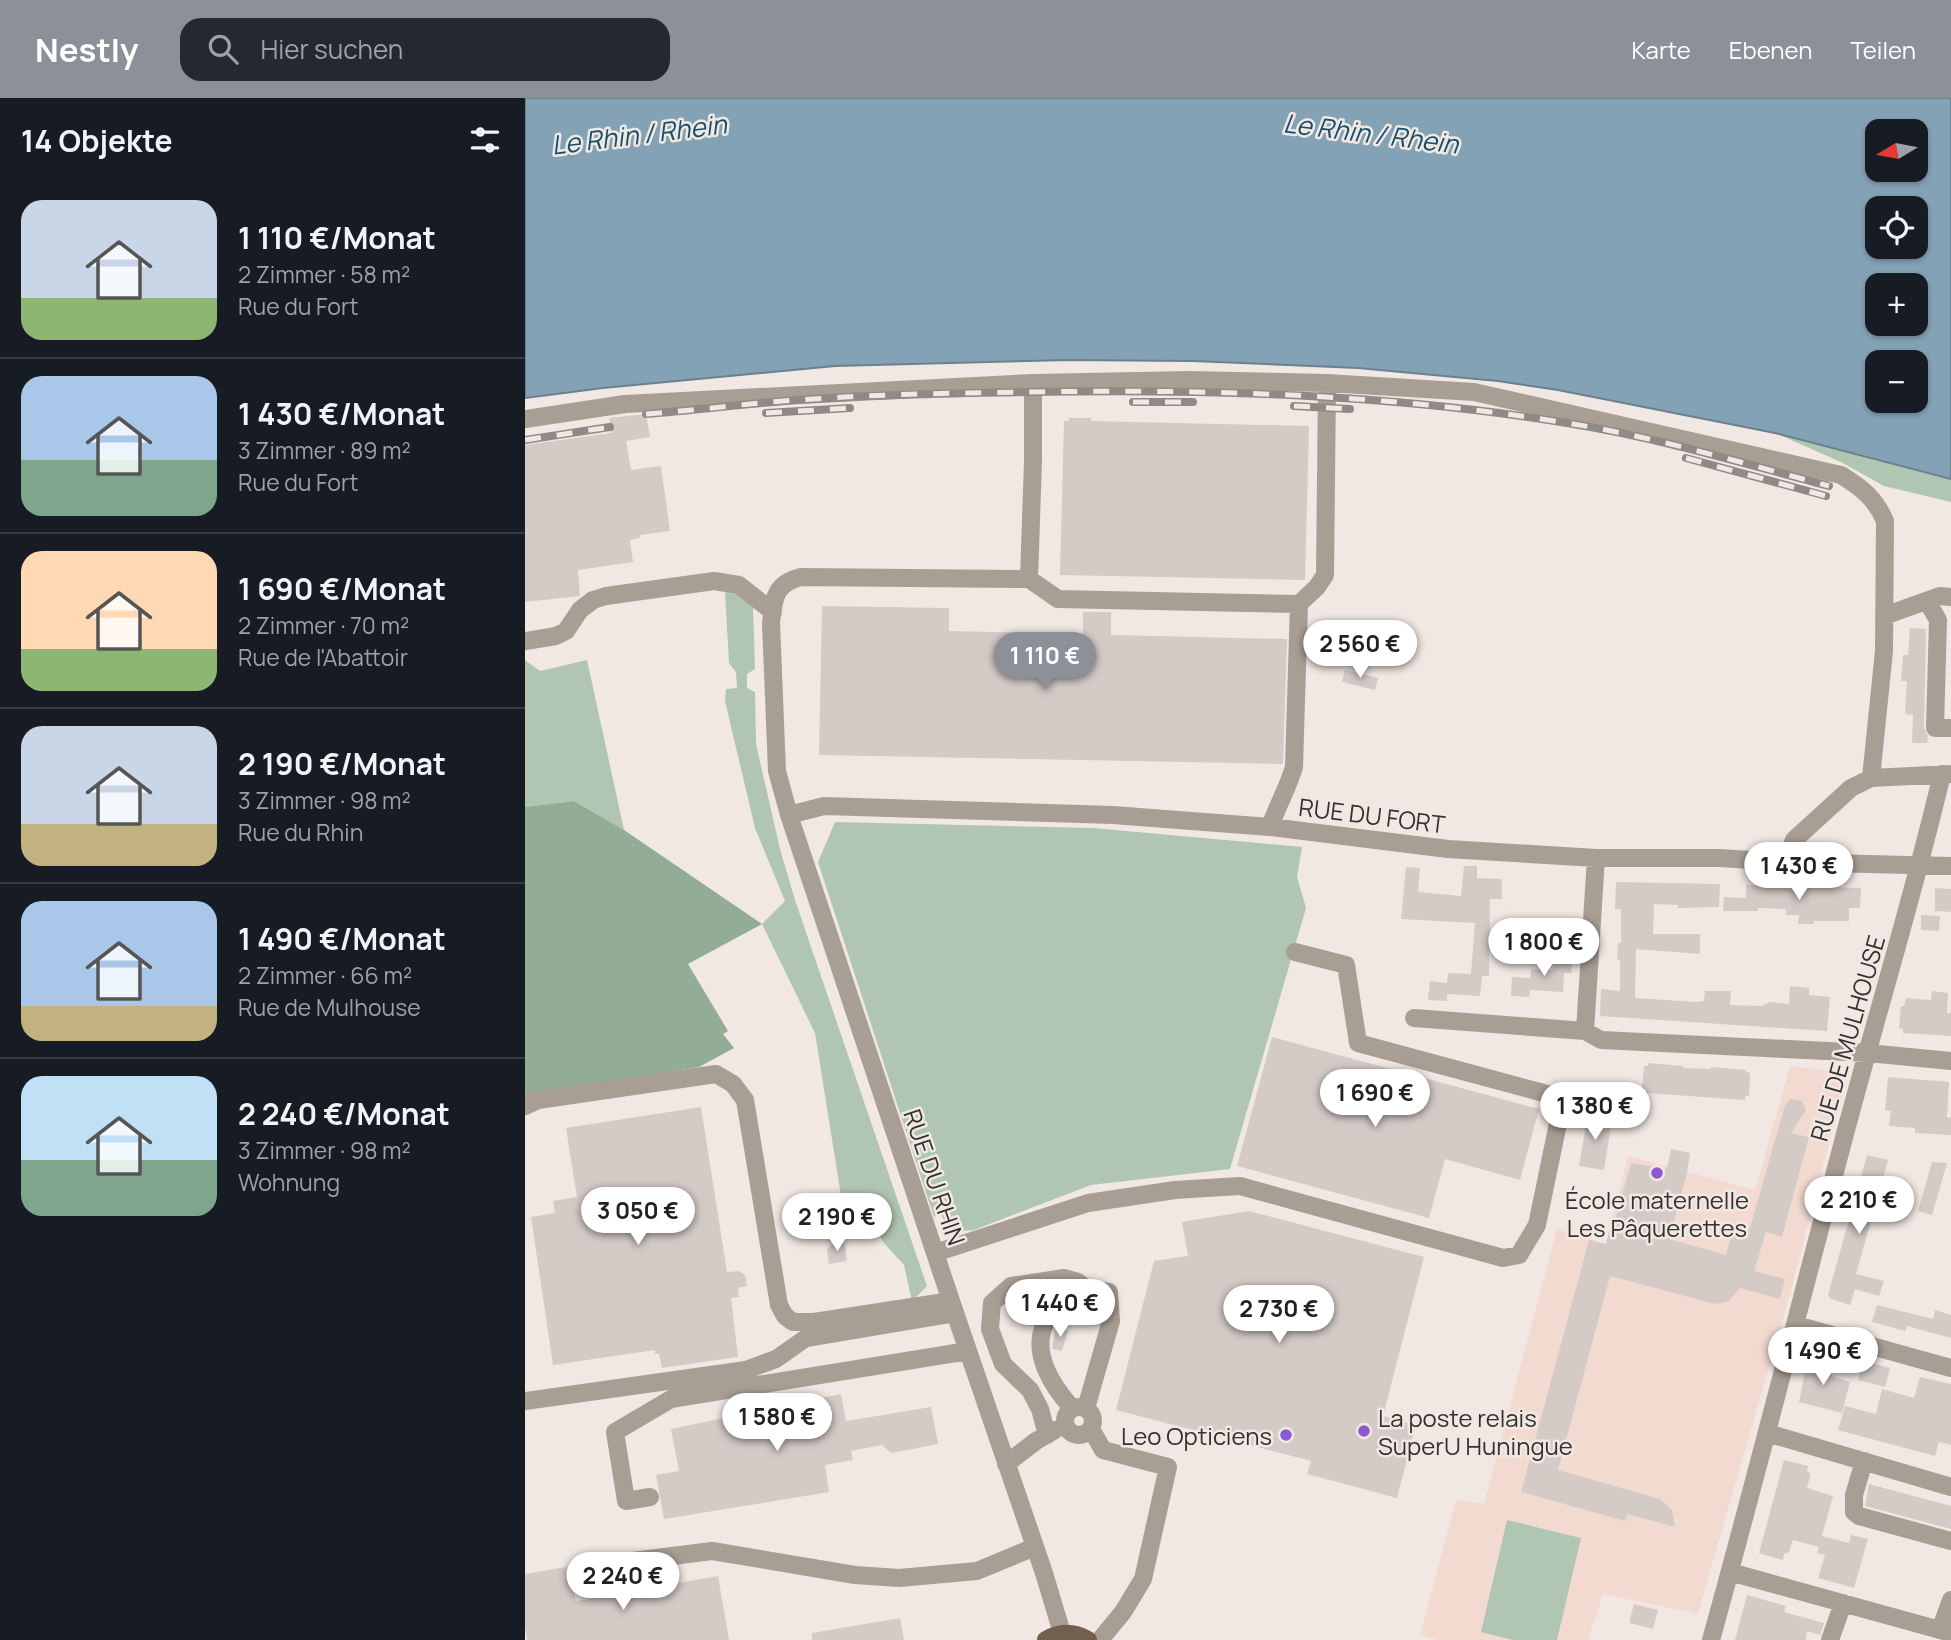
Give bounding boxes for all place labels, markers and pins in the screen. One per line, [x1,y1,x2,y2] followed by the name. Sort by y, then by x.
[1295,620,1425,680] pin: 2 560 €
[980,632,1110,692] pin: 1 110 €
[1734,842,1864,902] pin: 1 430 €
[1479,918,1609,978] pin: 1 800 €
[1310,1070,1440,1129] pin: 1 690 €
[1530,1082,1660,1142] pin: 1 380 €
[1649,1165,1665,1181] marker: École maternelle Les Pâquerettes
[1794,1176,1924,1236] pin: 2 210 €
[1565,1183,1749,1244] place label: École maternelle Les Pâquerettes
[573,1188,703,1247] pin: 3 050 €
[772,1194,902,1253] pin: 2 190 €
[995,1280,1125,1339] pin: 1 440 €
[1214,1286,1344,1345] pin: 2 730 €
[1758,1328,1888,1387] pin: 1 490 €
[712,1394,842,1453] pin: 1 580 €
[1378,1401,1573,1462] place label: La poste relais SuperU Huningue
[1121,1419,1272,1452] place label: Leo Opticiens
[1356,1423,1372,1439] marker: La poste relais SuperU Huningue
[1278,1427,1294,1443] marker: Leo Opticiens
[558,1552,688,1612] pin: 2 240 €

